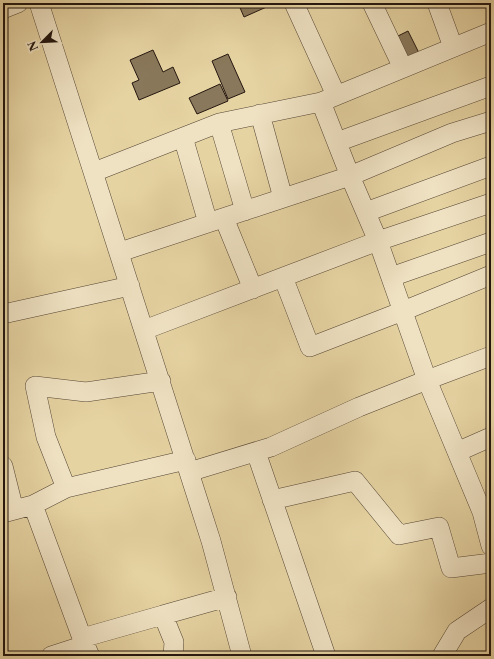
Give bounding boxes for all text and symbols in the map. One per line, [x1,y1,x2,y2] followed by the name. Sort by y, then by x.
[22,22,62,62] north arrow
[24,38,41,53] text: N

